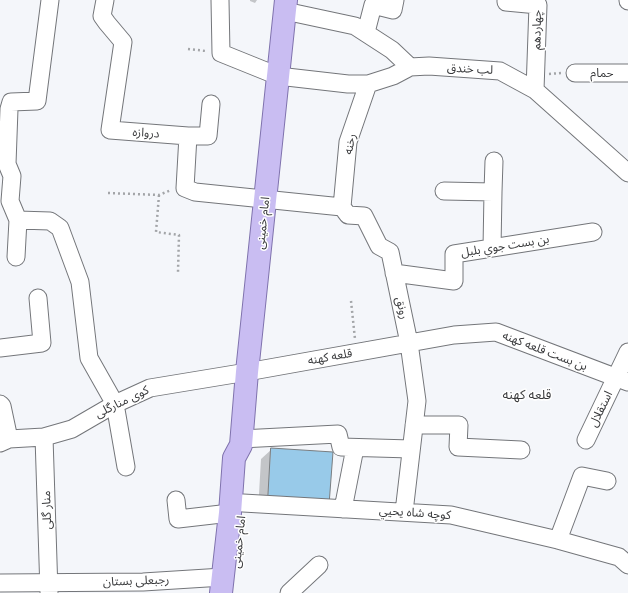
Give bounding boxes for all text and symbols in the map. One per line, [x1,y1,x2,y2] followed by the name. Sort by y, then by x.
[529,10,545,50] street label: چهاردهم
[447,61,493,77] street label: لب خندق
[590,66,614,80] street label: حمام
[132,125,160,141] street label: دروازه
[341,132,359,156] street label: رخنه
[253,196,273,250] street label: امام خمینی
[460,232,550,260] street label: بن بست جوي بلبل
[393,295,411,321] street label: رونق
[501,328,589,374] street label: بن بست قلعه کهنه
[307,346,353,368] street label: قلعه کهنه
[93,383,151,421] street label: کوی منارگلی
[503,387,551,403] district label: قلعه کهنه
[586,389,616,429] street label: استقلال
[39,490,55,530] street label: منار گلی
[379,503,451,523] street label: کوچه شاه يحيي
[229,515,249,569] street label: امام خمینی
[103,573,169,589] street label: رجبعلی بستان

